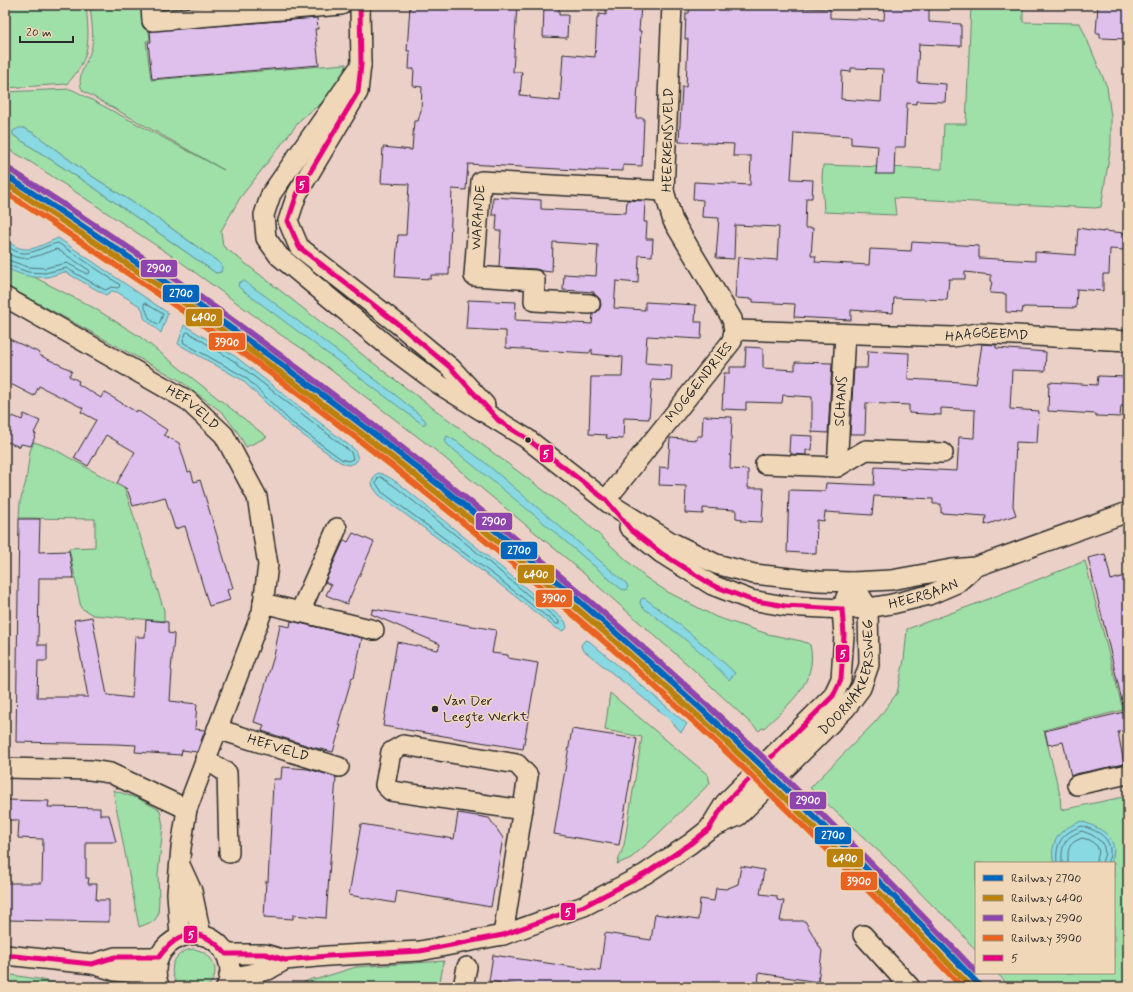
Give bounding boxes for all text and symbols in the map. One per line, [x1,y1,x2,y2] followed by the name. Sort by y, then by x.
[20,18,73,44] scale bar
[26,25,52,41] text: 20 m
[658,88,678,192] street label: HEERKENSVELD
[295,175,310,194] line badge: 5
[299,179,306,193] text: 5
[467,184,490,251] street label: WARANDE
[140,259,178,278] line badge: 2900
[147,262,171,276] text: 2900
[162,284,200,303] line badge: 2700
[169,287,193,301] text: 2700
[185,308,223,327] line badge: 6400
[191,311,217,325] text: 6400
[945,324,1029,346] street label: HAAGBEEMD
[208,332,246,351] line badge: 3900
[215,336,239,350] text: 3900
[662,338,737,427] street label: MOGGENDRIES
[830,375,852,427] street label: SCHANS
[163,381,223,434] street label: HEFVELD
[523,435,533,445] unlabelled marker
[539,444,554,463] line badge: 5
[543,448,550,462] text: 5
[475,512,513,531] line badge: 2900
[482,515,506,529] text: 2900
[500,541,538,560] line badge: 2700
[507,544,531,558] text: 2700
[517,564,555,584] line badge: 6400
[523,568,549,582] text: 6400
[887,575,961,613] street label: HEERBAAN
[535,589,573,608] line badge: 3900
[542,592,566,606] text: 3900
[815,619,878,739] street label: DOORNAKKERSWEG
[835,644,850,663] line badge: 5
[840,648,847,662] text: 5
[443,692,529,728] place label: Van Der Leegte Werkt
[430,704,440,714] marker: Van Der Leegte Werkt
[245,730,311,766] street label: HEFVELD
[789,791,827,810] line badge: 2900
[796,794,820,808] text: 2900
[814,826,852,845] line badge: 2700
[821,829,845,843] text: 2700
[826,848,864,868] line badge: 6400
[832,852,858,866] text: 6400
[975,862,1115,974] legend
[840,871,878,891] line badge: 3900
[1011,871,1082,887] text: Railway 2700
[847,875,871,889] text: 3900
[1011,891,1083,907] text: Railway 6400
[560,902,576,921] line badge: 5
[565,906,572,920] text: 5
[1011,911,1083,927] text: Railway 2900
[183,925,198,944] line badge: 5
[188,929,195,943] text: 5
[1011,931,1082,947] text: Railway 3900
[1011,951,1018,967] text: 5

